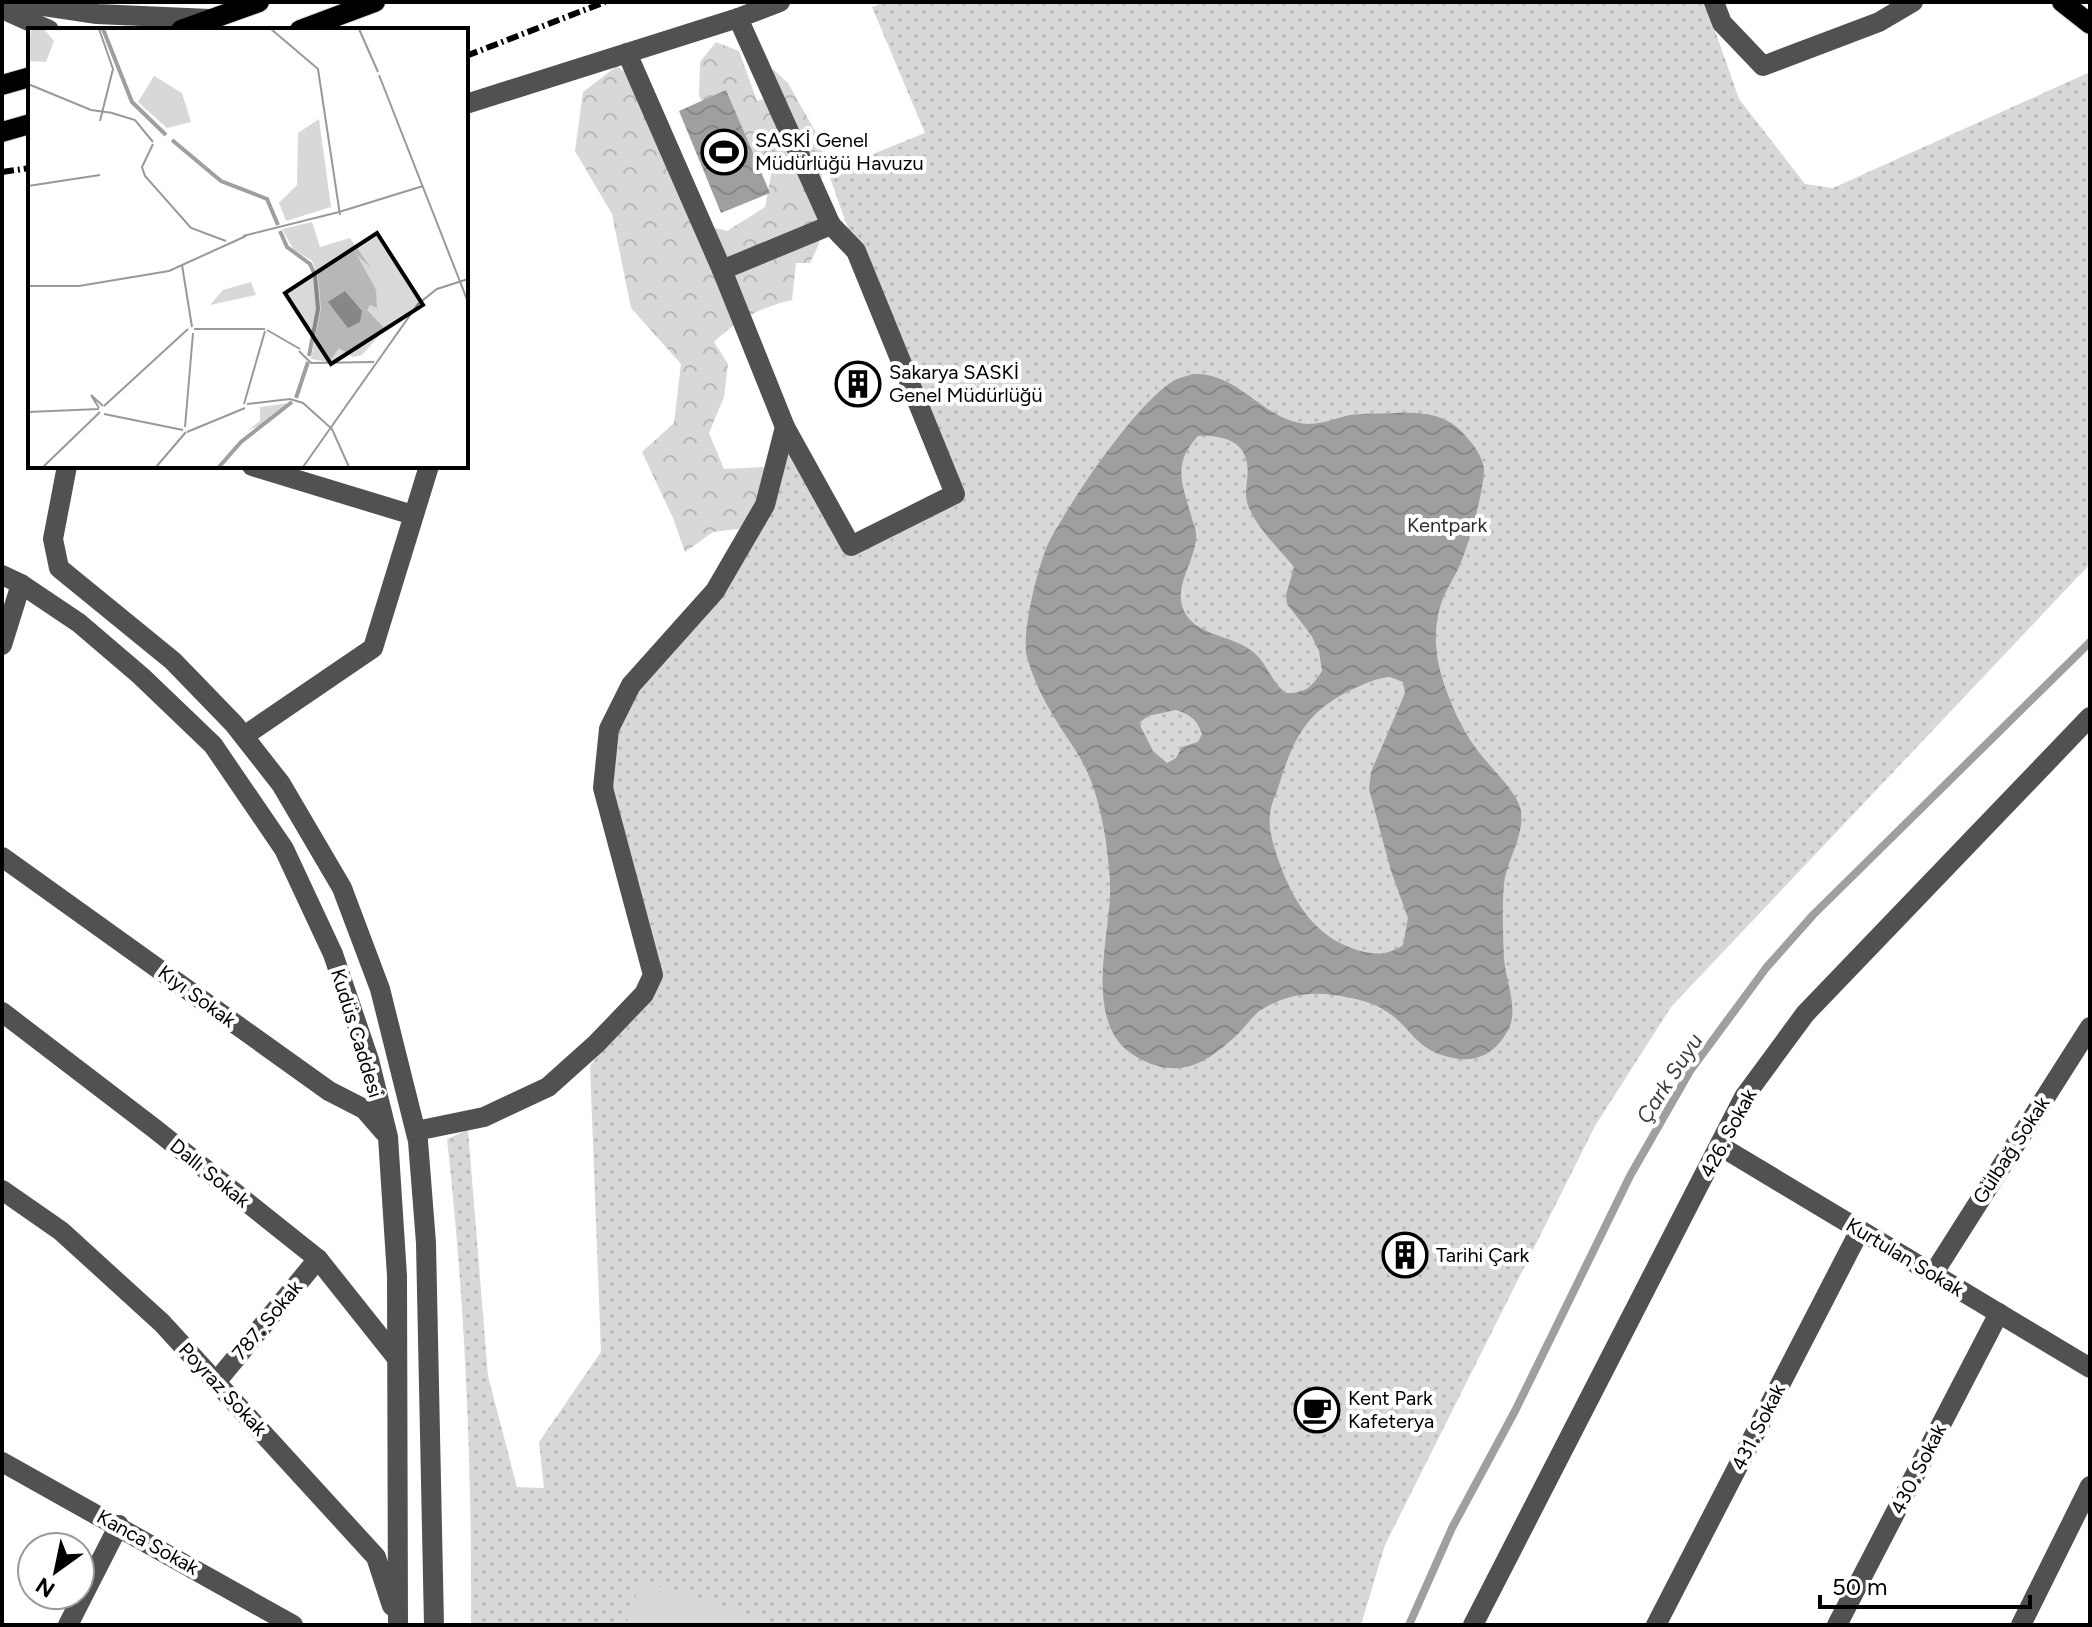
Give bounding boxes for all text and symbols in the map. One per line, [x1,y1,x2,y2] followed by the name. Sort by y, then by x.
[28,28,468,468] inset map
[700,128,748,176] sports icon: SASKİ Genel Müdürlüğü Havuzu
[755,128,924,175] place label: SASKİ Genel Müdürlüğü Havuzu
[834,360,882,408] building icon: Sakarya SASKİ Genel Müdürlüğü
[889,360,1043,407] place label: Sakarya SASKİ Genel Müdürlüğü
[1407,513,1487,537] park label: Kentpark
[153,960,241,1032] street label: Kıyı Sokak
[326,966,388,1100] street label: Kudüs Caddesi
[1630,1028,1709,1128] water label: Çark Suyu
[1695,1084,1762,1182] street label: 426. Sokak
[1968,1092,2055,1208] street label: Gülbağ Sokak
[165,1134,255,1213] street label: Dallı Sokak
[1842,1213,1968,1302] street label: Kurtulan Sokak
[1381,1231,1429,1279] building icon: Tarihi Çark
[1436,1243,1530,1267] place label: Tarihi Çark
[227,1275,307,1365] street label: 787. Sokak
[174,1338,272,1441] street label: Poyraz Sokak
[1726,1379,1790,1474] street label: 431. Sokak
[1293,1386,1341,1434] cafe icon: Kent Park Kafeterya
[1348,1386,1434,1433] place label: Kent Park Kafeterya
[1885,1419,1951,1518] street label: 430. Sokak
[93,1504,203,1580] street label: Kanca Sokak
[16,1531,96,1611] north arrow
[1820,1559,2030,1609] scale bar
[31,1571,60,1603] text: N
[1832,1572,1888,1601] text: 50 m

